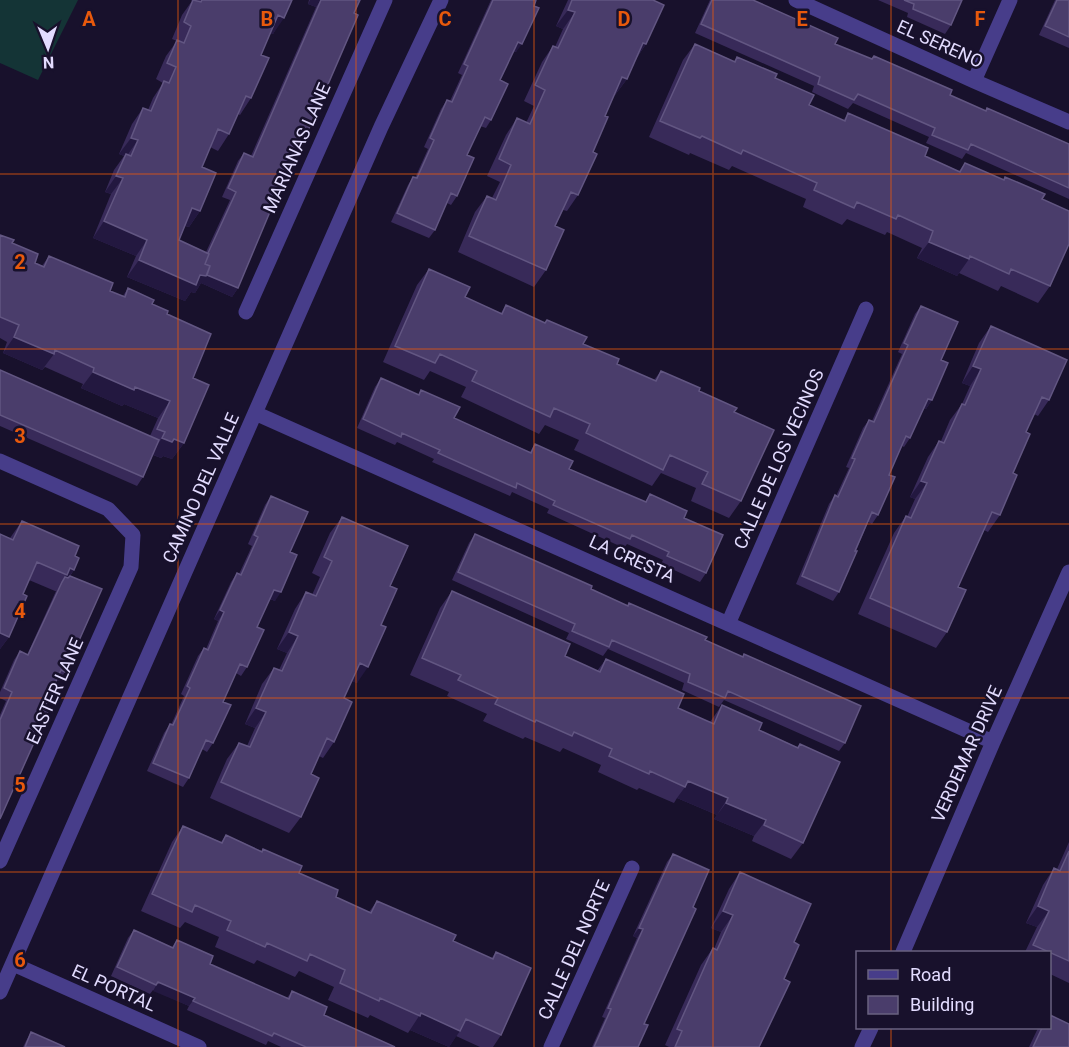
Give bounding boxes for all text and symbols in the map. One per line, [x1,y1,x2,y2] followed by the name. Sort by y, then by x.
[82,7,96,31] text: A
[261,7,273,31] text: B
[438,7,452,31] text: C
[618,7,631,31] text: D
[796,7,808,31] text: E
[975,7,986,31] text: F
[894,15,986,72] street label: EL SERENO
[18,18,78,78] north arrow
[43,53,54,72] text: N
[258,80,335,216] street label: MARIANAS LANE
[14,250,26,274] text: 2
[729,365,828,552] street label: CALLE DE LOS VECINOS
[158,409,243,566] street label: CAMINO DEL VALLE
[14,424,26,448] text: 3
[586,530,679,587] street label: LA CRESTA
[14,599,26,623] text: 4
[22,635,87,747] street label: EASTER LANE
[927,682,1006,825] street label: VERDEMAR DRIVE
[14,773,26,797] text: 5
[533,877,614,1023] street label: CALLE DEL NORTE
[14,948,26,972] text: 6
[856,951,1051,1029] legend
[69,960,160,1016] street label: EL PORTAL
[910,964,951,985] text: Road
[910,994,974,1015] text: Building

